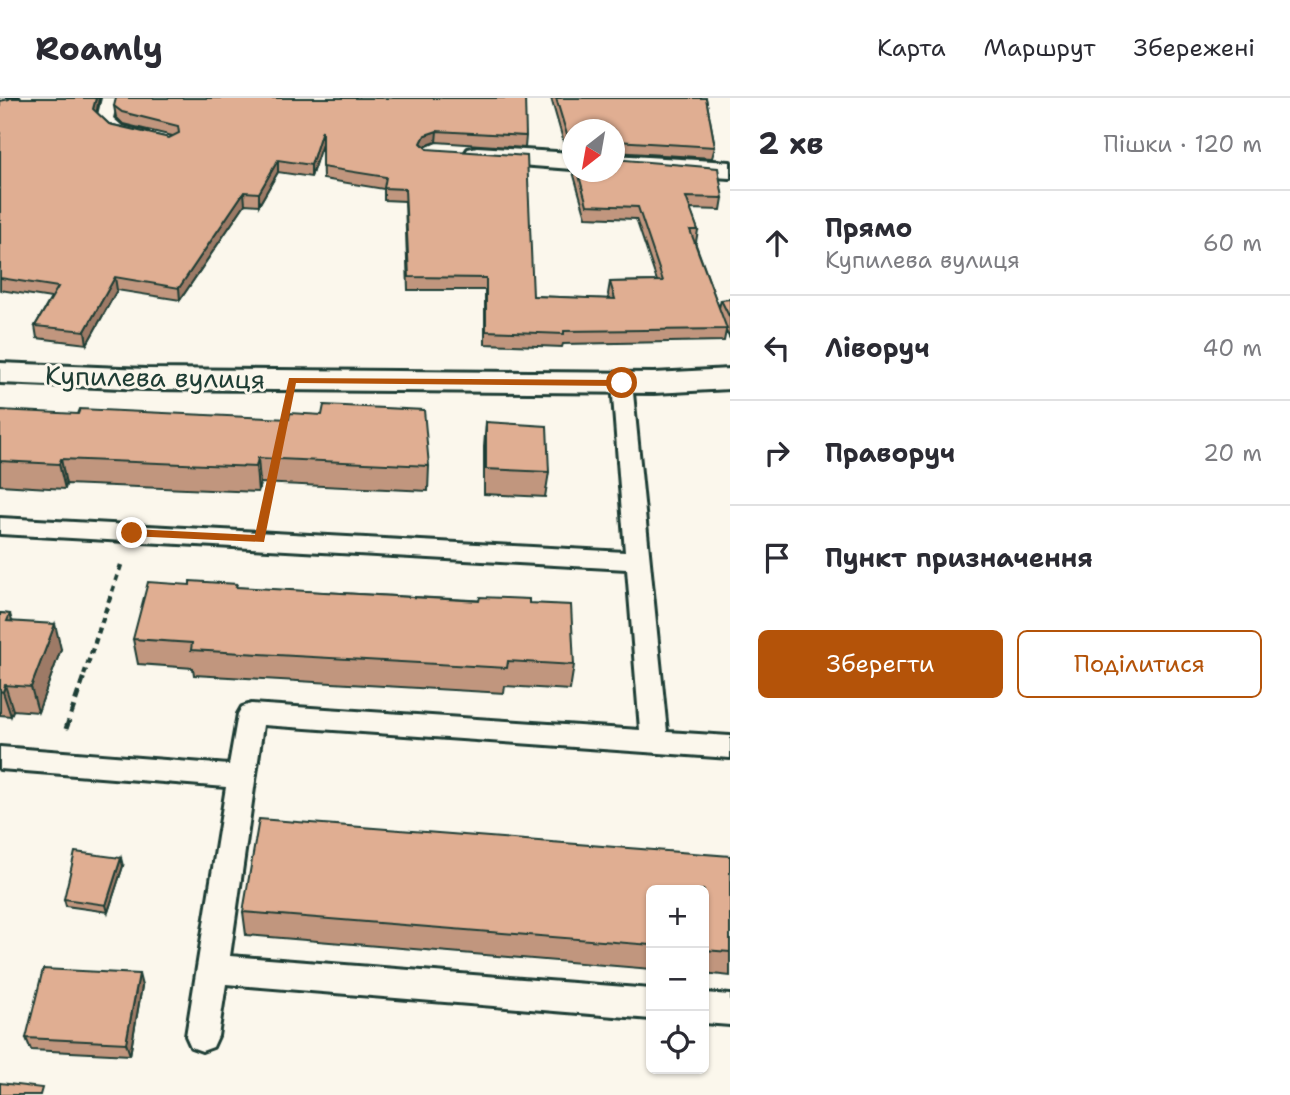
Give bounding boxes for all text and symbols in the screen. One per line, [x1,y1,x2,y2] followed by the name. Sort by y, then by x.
[35,26,163,71] text: Roamly
[877,32,946,64] text: Карта
[984,32,1096,64] text: Маршрут
[1134,32,1255,64] text: Збережені
[562,119,625,182] north arrow
[758,123,823,164] text: 2 хв
[1104,129,1262,159] text: Пішки · 120 m
[825,210,913,245] text: Прямо
[758,224,796,262] icon: ahead
[1203,228,1262,258] text: 60 m
[825,245,1020,275] text: Купилева вулиця
[758,329,796,367] icon: left
[825,330,930,365] text: Ліворуч
[1202,333,1262,363] text: 40 m
[45,358,265,396] street label: Купилева вулиця
[606,367,637,398] route start
[758,434,796,472] icon: right
[825,435,955,470] text: Праворуч
[1203,438,1262,468] text: 20 m
[116,517,147,548] route end
[758,539,796,577] icon: arrive
[825,540,1093,575] text: Пункт призначення
[758,630,1003,698] button: Зберегти
[1017,630,1262,698] button: Поділитися
[646,885,709,1074] map controls
[646,885,709,948] button: +
[646,948,709,1011] button: −
[646,1011,709,1074] button: locate

